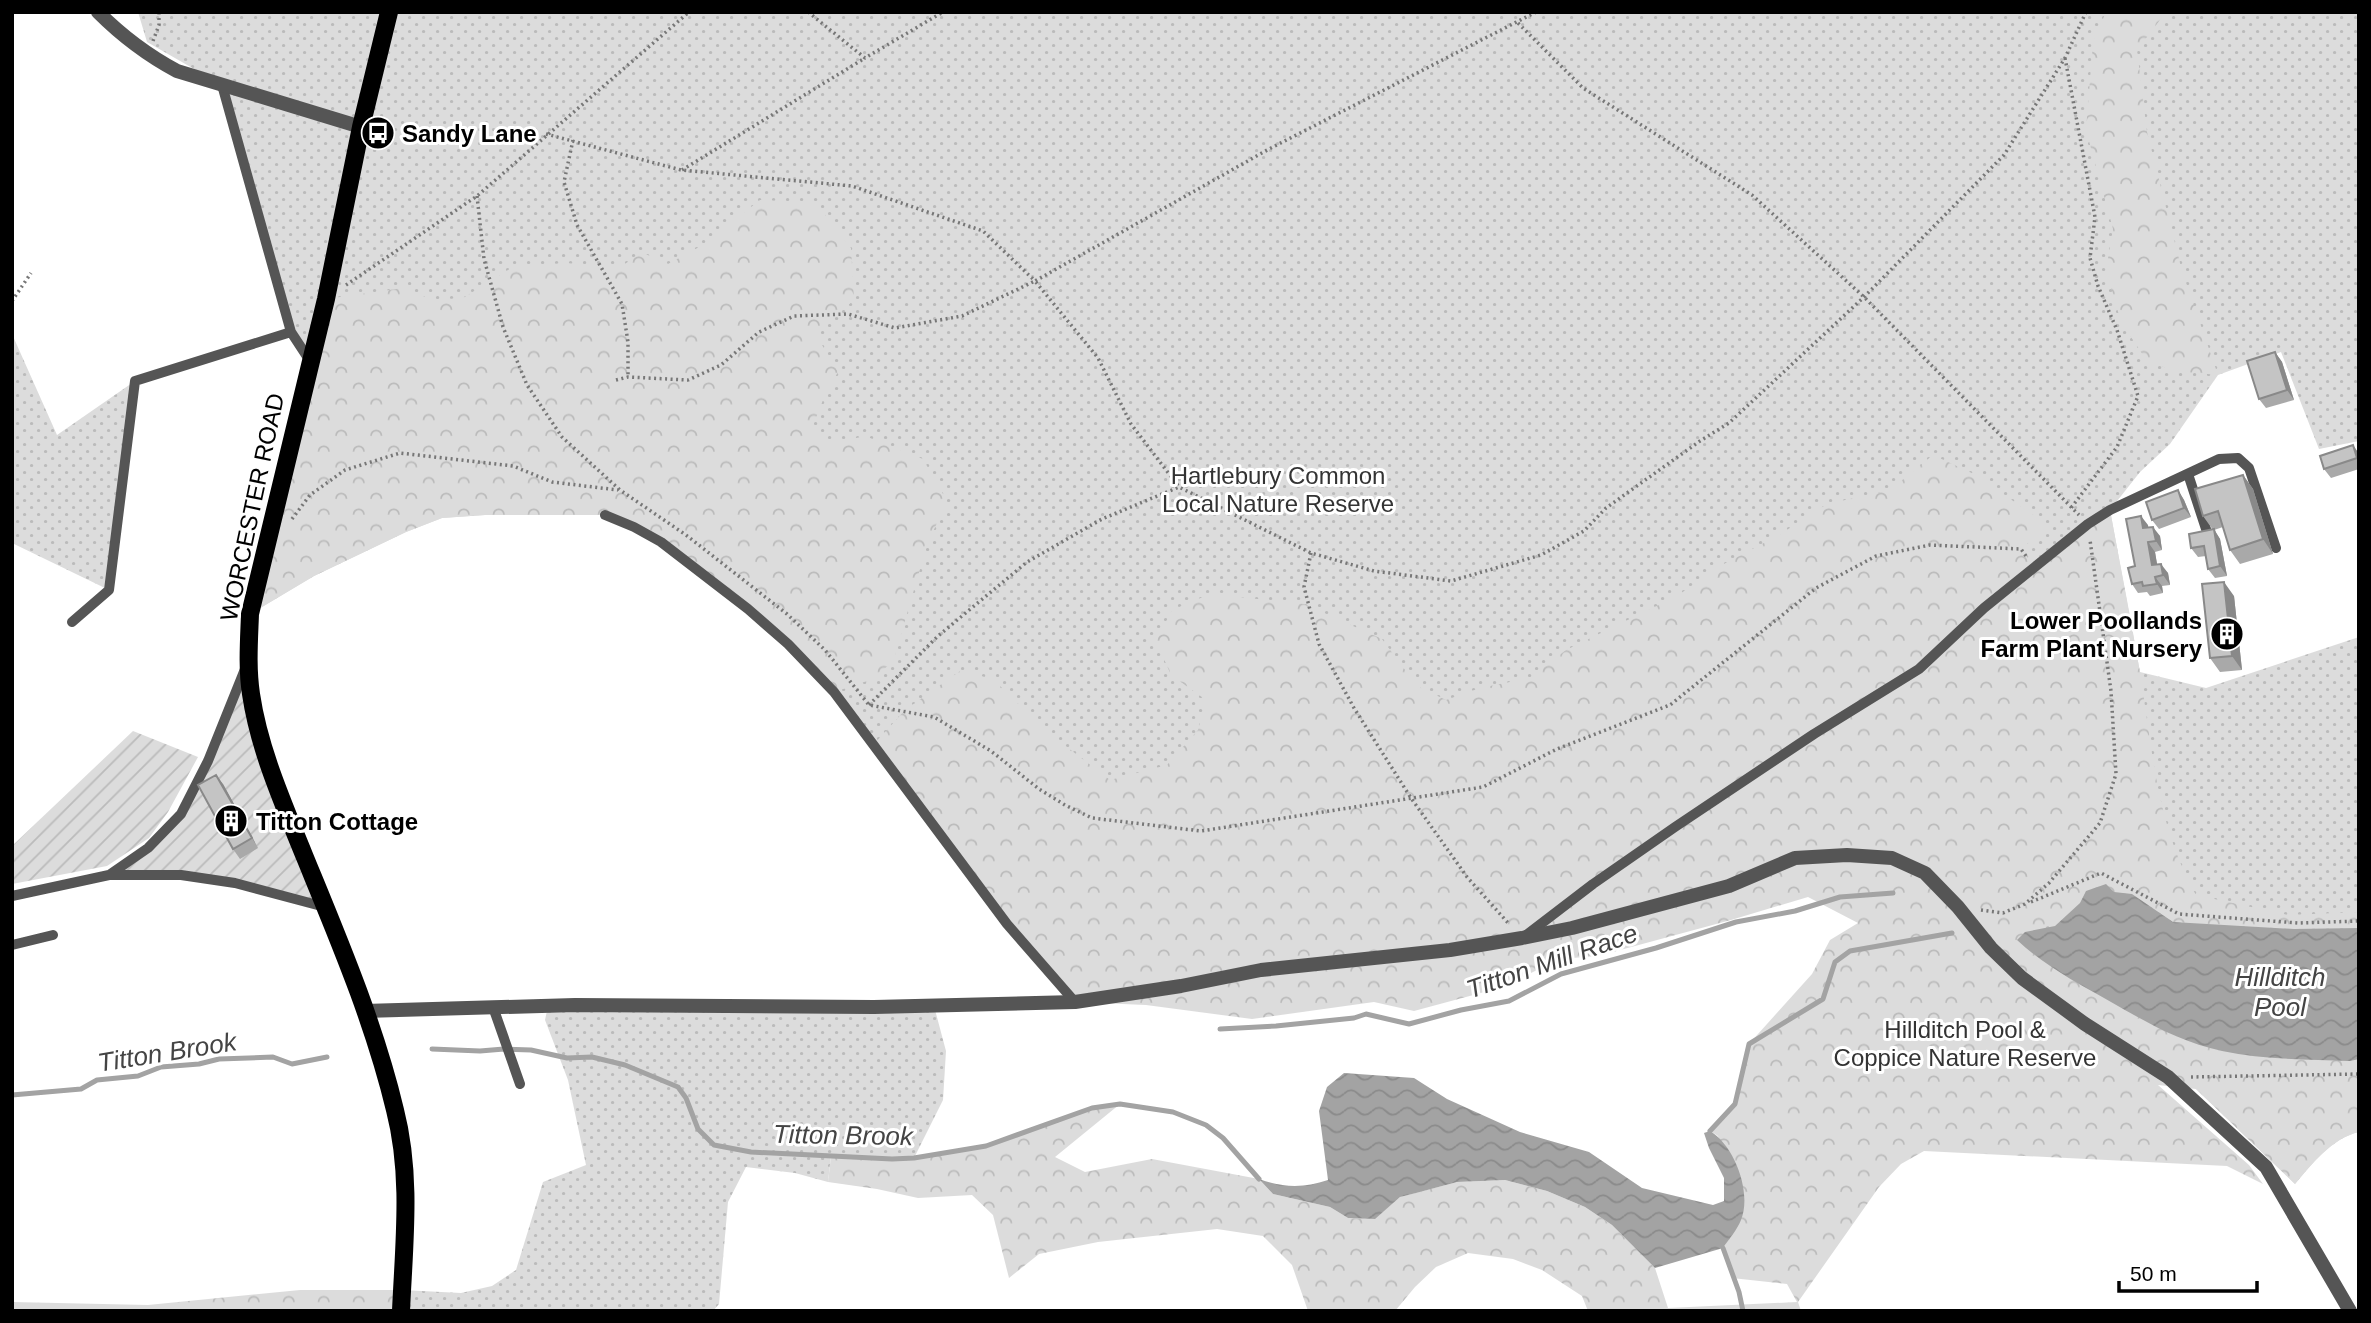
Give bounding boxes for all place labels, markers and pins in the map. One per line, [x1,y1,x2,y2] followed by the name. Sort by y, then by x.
[359,114,397,152] bus stop icon: Sandy Lane
[402,120,537,147] place label: Sandy Lane
[1981,607,2203,662] place label: Lower Poollands Farm Plant Nursery
[2208,615,2246,653] building icon: Lower Poollands Farm Plant Nursery
[212,802,250,840] building icon: Titton Cottage
[256,808,418,835] place label: Titton Cottage

